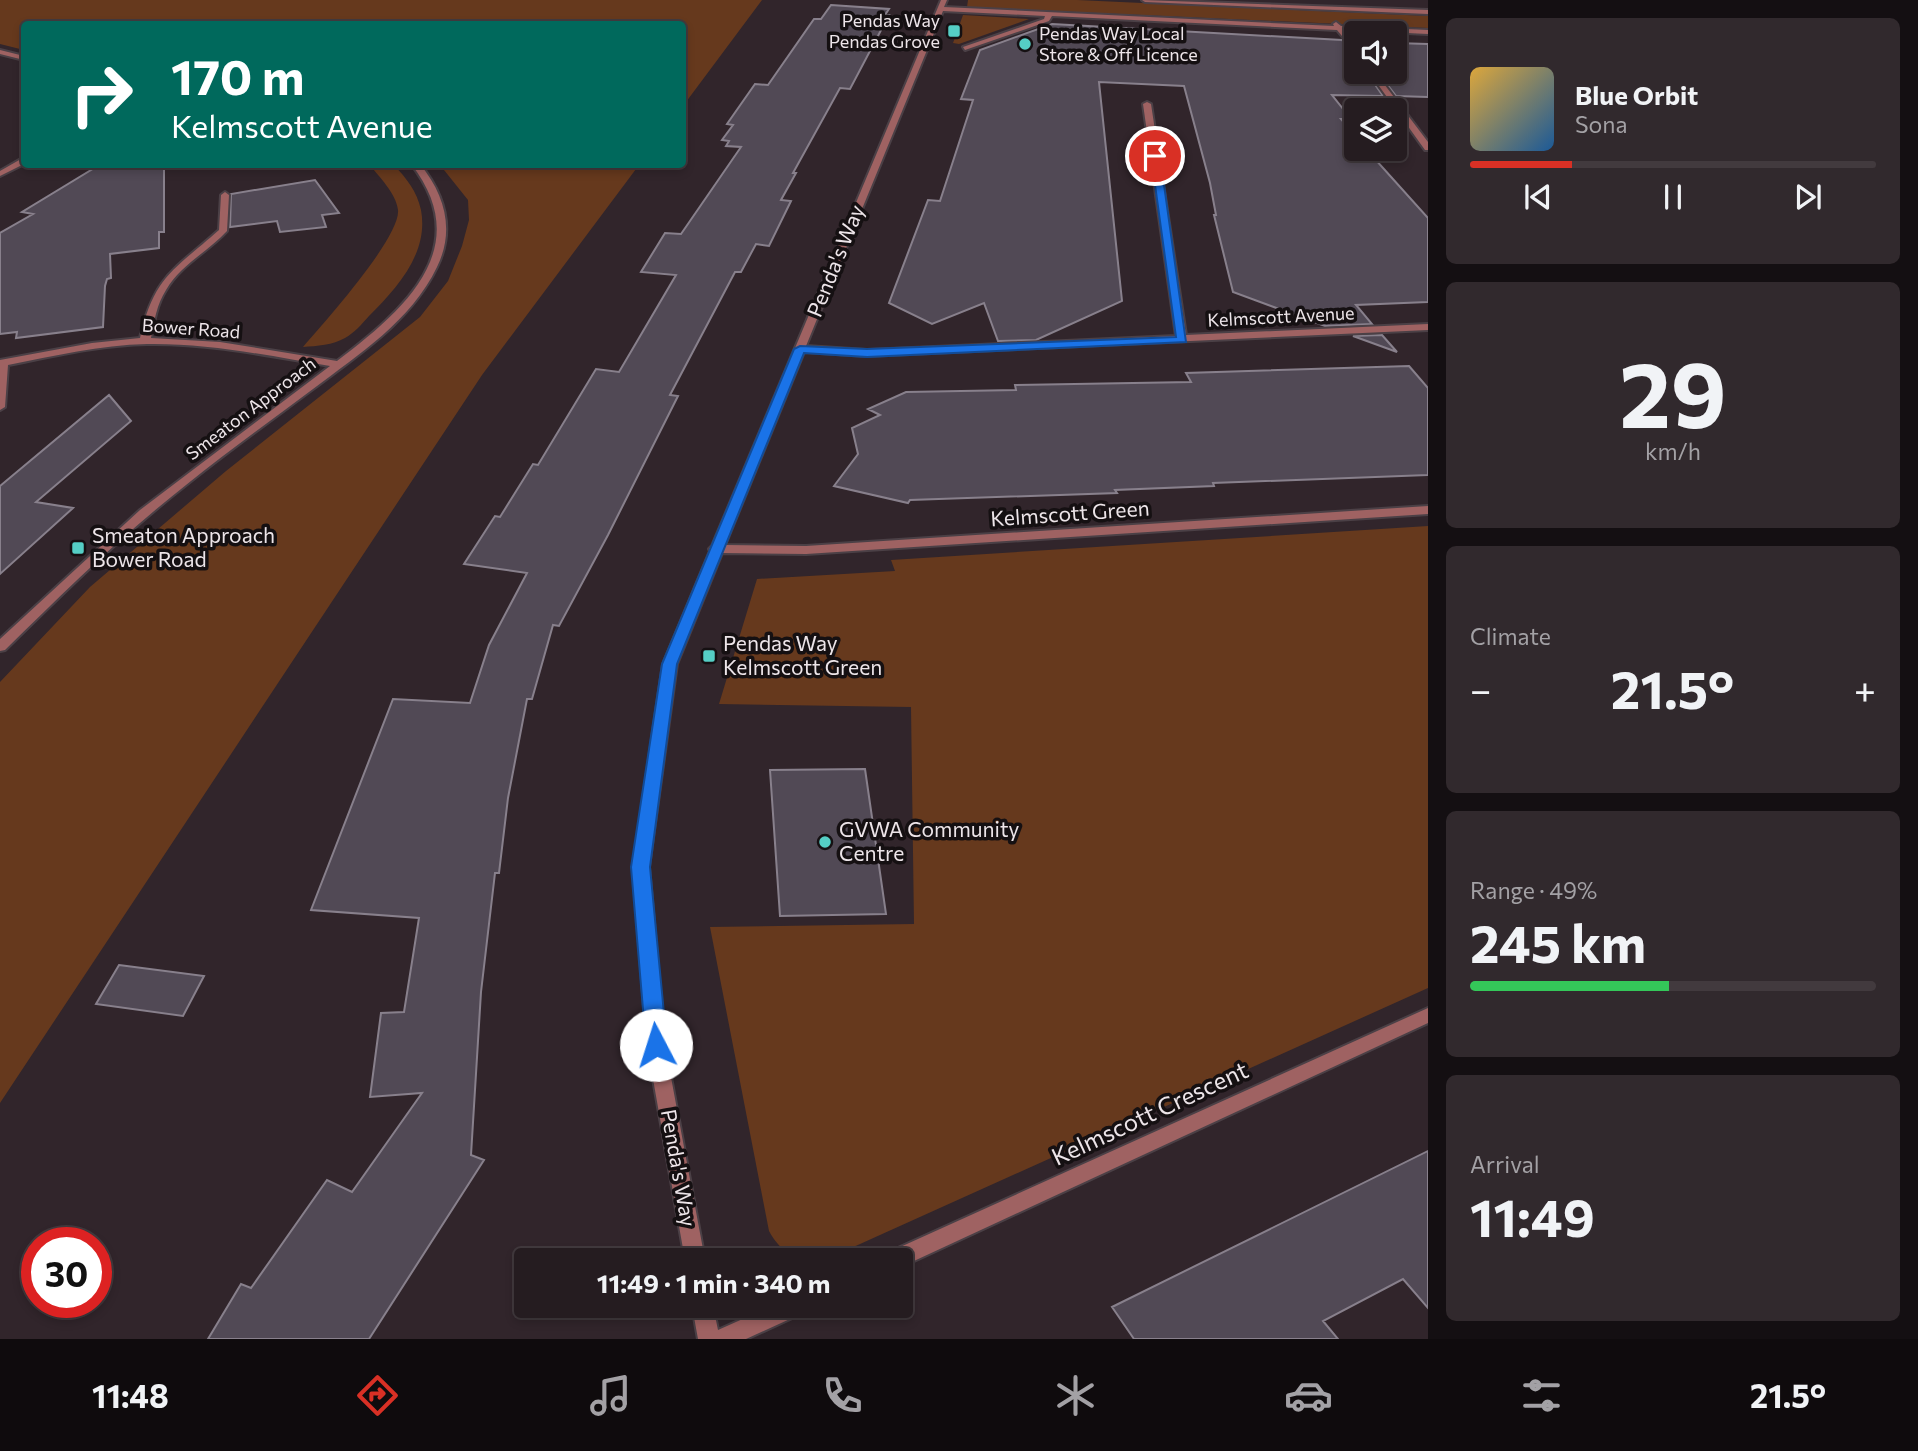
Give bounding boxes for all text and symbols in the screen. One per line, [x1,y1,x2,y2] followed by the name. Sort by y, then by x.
[829,9,940,52] place label: Pendas Way Pendas Grove
[1344,21,1407,161] map controls
[1344,21,1407,84] button: sound
[1039,22,1198,65] place label: Pendas Way Local Store & Off Licence
[946,23,962,39] marker: Pendas Way Pendas Grove
[1017,36,1033,52] marker: Pendas Way Local Store & Off Licence
[171,45,304,105] text: 170 m
[56,49,147,140] icon: right
[1575,79,1698,110] text: Blue Orbit
[1344,98,1407,161] button: layers
[171,105,433,145] text: Kelmscott Avenue
[1575,110,1627,138] text: Sona
[1125,126,1185,186] pin
[1136,137,1174,175] icon: arrive
[1519,178,1557,216] icon: previous
[1654,178,1692,216] icon: pause
[1789,178,1827,216] icon: next
[801,201,868,320] street label: Penda's Way
[1207,301,1355,331] street label: Kelmscott Avenue
[141,314,241,342] street label: Bower Road
[1619,335,1727,447] text: 29
[181,352,320,464] street label: Smeaton Approach
[1645,437,1701,465] text: km/h
[990,494,1150,531] street label: Kelmscott Green
[92,522,275,571] place label: Smeaton Approach Bower Road
[70,540,86,556] marker: Smeaton Approach Bower Road
[1470,622,1551,650] text: Climate
[723,630,882,679] place label: Pendas Way Kelmscott Green
[701,648,717,664] marker: Pendas Way Kelmscott Green
[1611,656,1734,720] text: 21.5°
[1470,665,1492,712] text: −
[1854,665,1876,712] text: +
[839,816,1020,865] place label: GVWA Community Centre
[817,834,833,850] marker: GVWA Community Centre
[1470,876,1597,904] text: Range · 49%
[1470,910,1646,974] text: 245 km
[619,1008,693,1082] position arrow
[1046,1054,1252,1171] street label: Kelmscott Crescent
[657,1107,702,1229] street label: Penda's Way
[1470,1150,1540,1178] text: Arrival
[1470,1184,1595,1248] text: 11:49
[21,1227,112,1318] speed limit sign: 30
[597,1267,830,1298] text: 11:49 · 1 min · 340 m
[353,1371,402,1420] icon: directions
[586,1371,635,1420] icon: music
[818,1371,867,1420] icon: phone
[1051,1371,1100,1420] icon: climate
[1284,1371,1333,1420] icon: car
[1517,1371,1566,1420] icon: filters
[92,1375,169,1415] text: 11:48
[1750,1375,1826,1415] text: 21.5°

